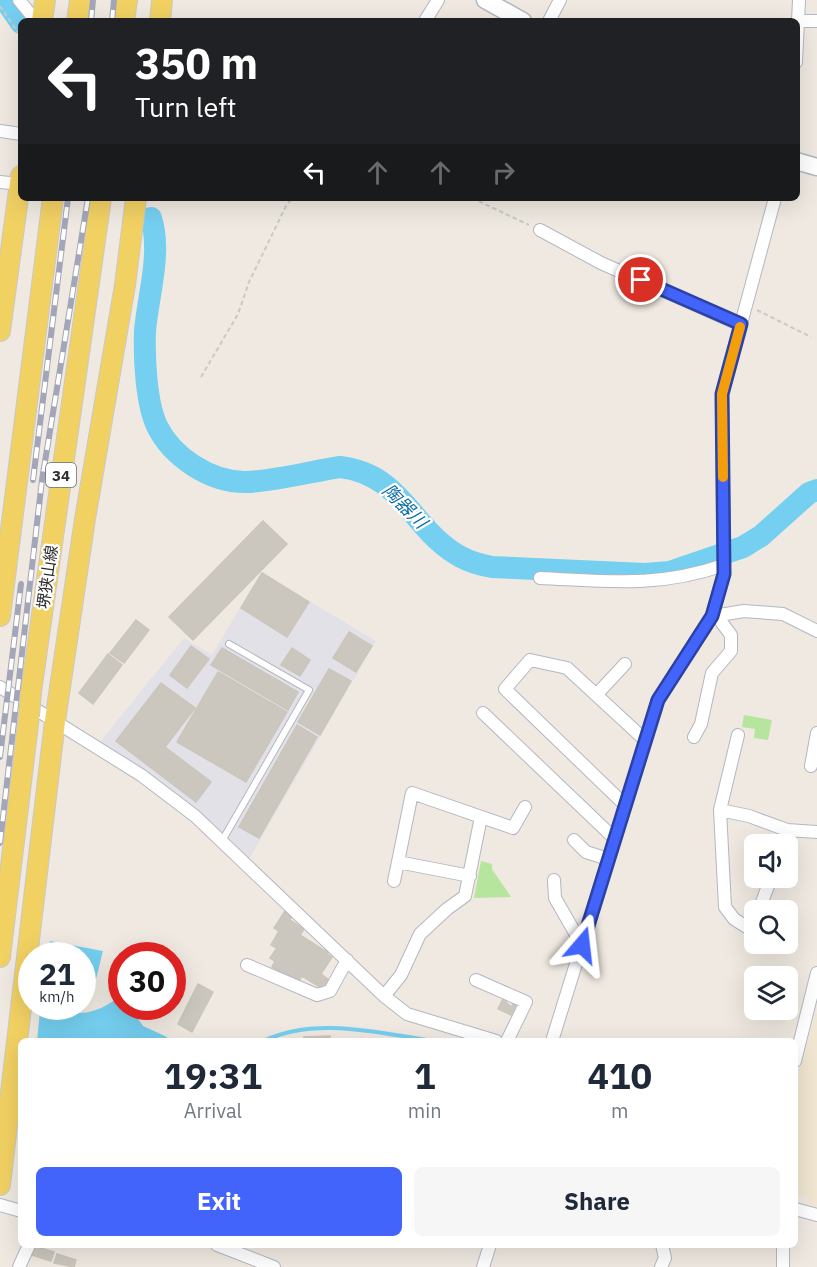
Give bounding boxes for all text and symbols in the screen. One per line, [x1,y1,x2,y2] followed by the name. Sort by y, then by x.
[135,36,258,91] text: 350 m
[36,42,114,120] icon: left
[135,89,236,124] text: Turn left
[298,156,331,189] icon: left
[361,156,394,189] icon: ahead
[424,156,457,189] icon: ahead
[487,156,520,189] icon: right
[615,254,666,305] pin
[624,263,657,296] icon: arrive
[46,463,76,487] road number: 34
[378,479,434,535] water label: 陶器川
[33,544,61,610] street label: 堺狭山線
[744,834,798,1020] map controls
[744,834,798,888] button: sound
[744,900,798,954] button: search
[550,913,614,977] position arrow
[108,942,186,1020] speed limit sign: 30
[39,954,75,993] text: 21
[744,966,798,1020] button: layers
[39,987,75,1006] text: km/h
[164,1052,262,1099] text: 19:31
[414,1052,436,1099] text: 1
[587,1052,652,1099] text: 410
[184,1097,242,1124] text: Arrival
[408,1097,442,1124] text: min
[611,1097,629,1124] text: m
[36,1167,402,1236] button: Exit
[414,1167,780,1236] button: Share

